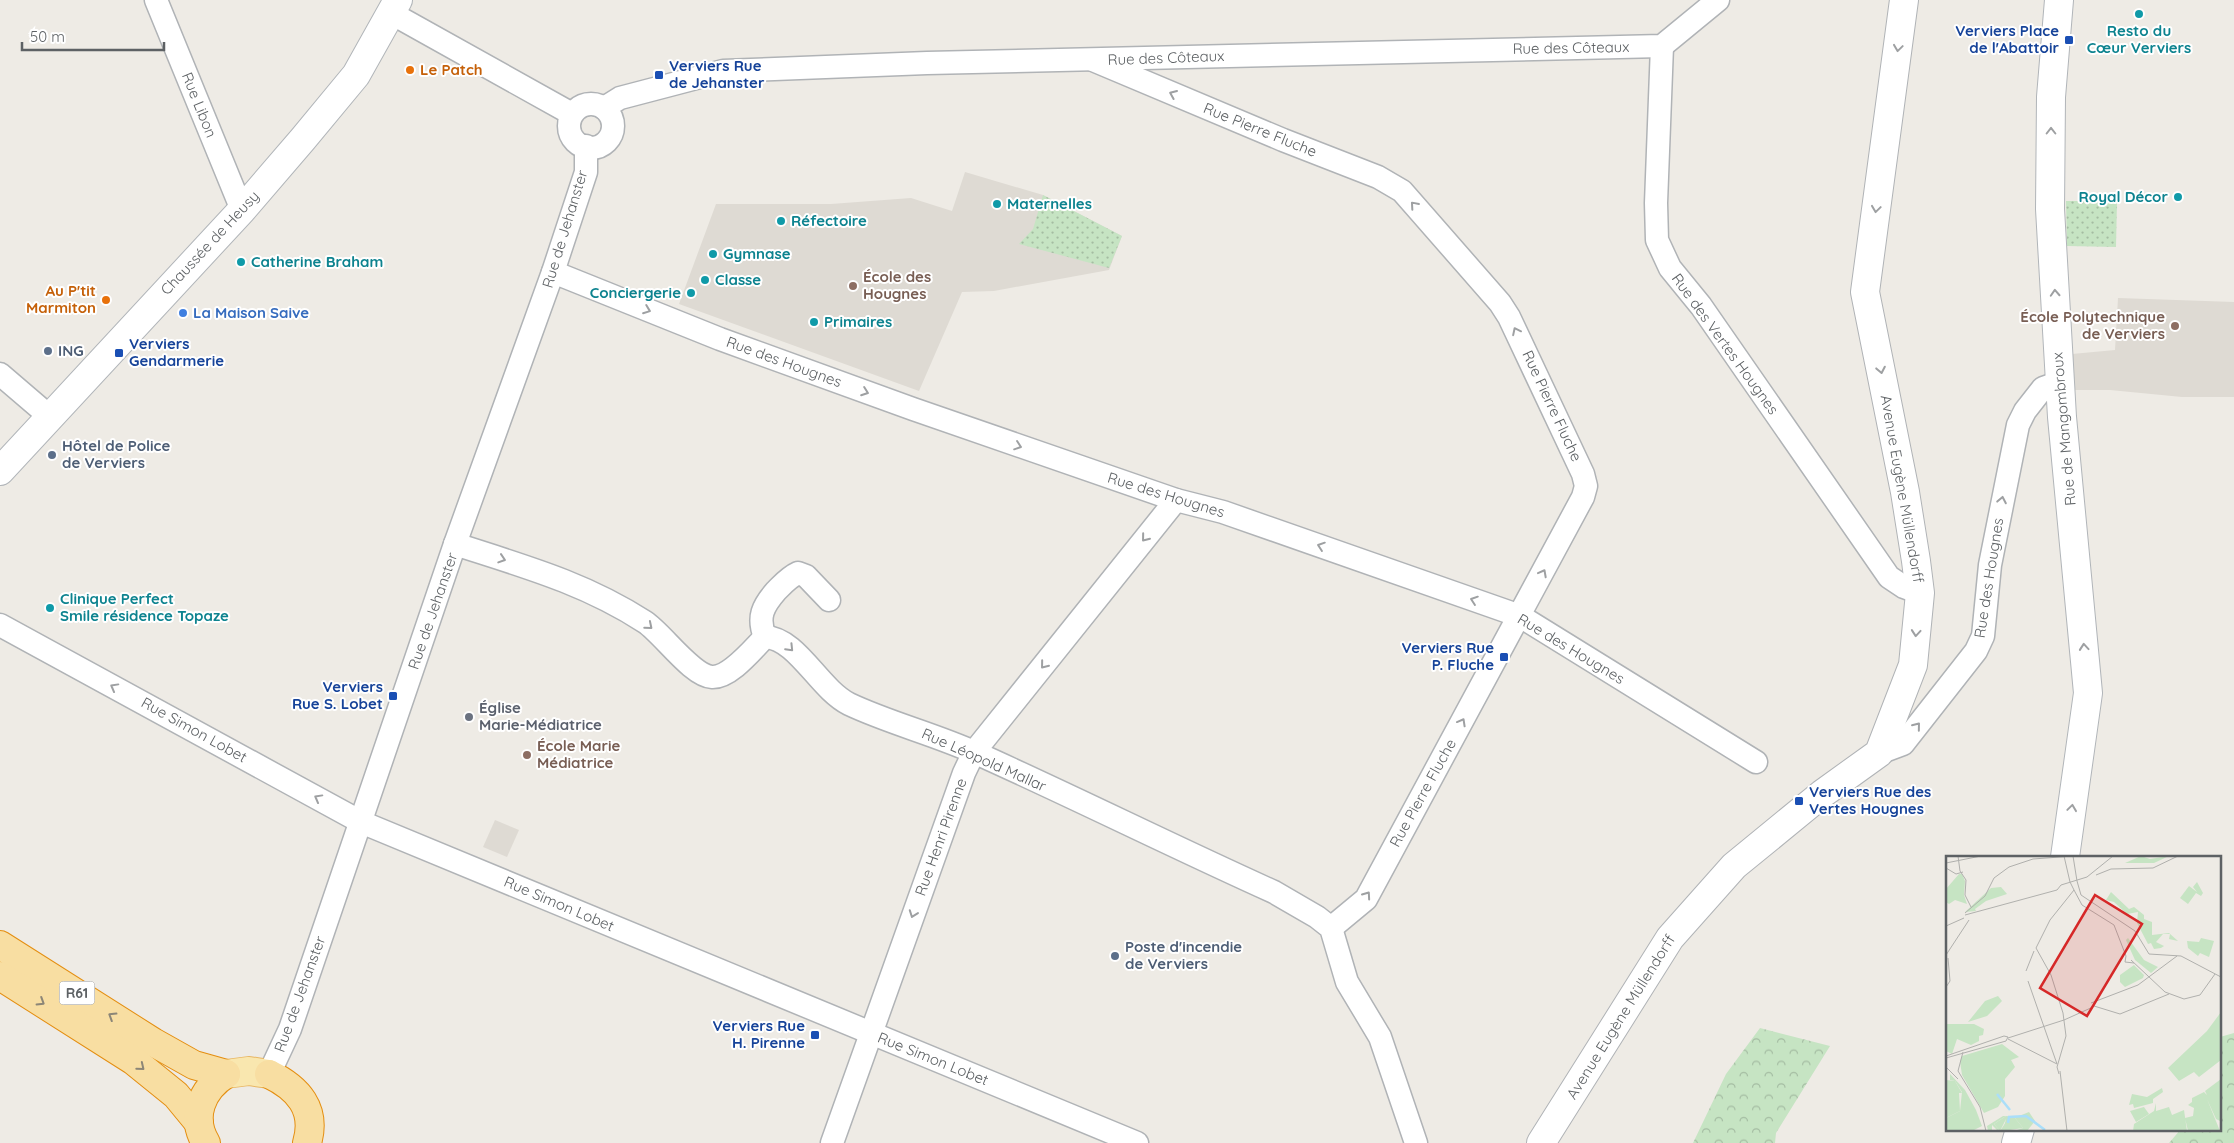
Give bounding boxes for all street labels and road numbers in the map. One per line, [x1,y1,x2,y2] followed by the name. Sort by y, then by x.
[1512,37,1630,58] street label: Rue des Côteaux
[1107,46,1225,69] street label: Rue des Côteaux
[178,69,221,140] street label: Rue Libon
[1201,98,1320,161] street label: Rue Pierre Fluche
[538,167,592,290] street label: Rue de Jehanster
[156,186,263,299] street label: Chaussée de Heusy
[1668,269,1783,418] street label: Rue des Vertes Hougnes
[724,332,845,391] street label: Rue des Hougnes
[1518,347,1587,464] street label: Rue Pierre Fluche
[2047,351,2080,507] street label: Rue de Mangombroux
[1877,393,1928,585] street label: Avenue Eugène Müllendorff
[1105,468,1227,521] street label: Rue des Hougnes
[1970,516,2007,639] street label: Rue des Hougnes
[404,550,461,672] street label: Rue de Jehanster
[1514,609,1628,688] street label: Rue des Hougnes
[138,693,250,766] street label: Rue Simon Lobet
[919,724,1050,796] street label: Rue Léopold Mallar
[1385,735,1460,850] street label: Rue Pierre Fluche
[910,775,971,898] street label: Rue Henri Pirenne
[501,872,617,935] street label: Rue Simon Lobet
[1562,931,1679,1103] street label: Avenue Eugène Müllendorff
[270,933,329,1055] street label: Rue de Jehanster
[60,981,94,1004] road number: R61
[875,1028,991,1089] street label: Rue Simon Lobet

